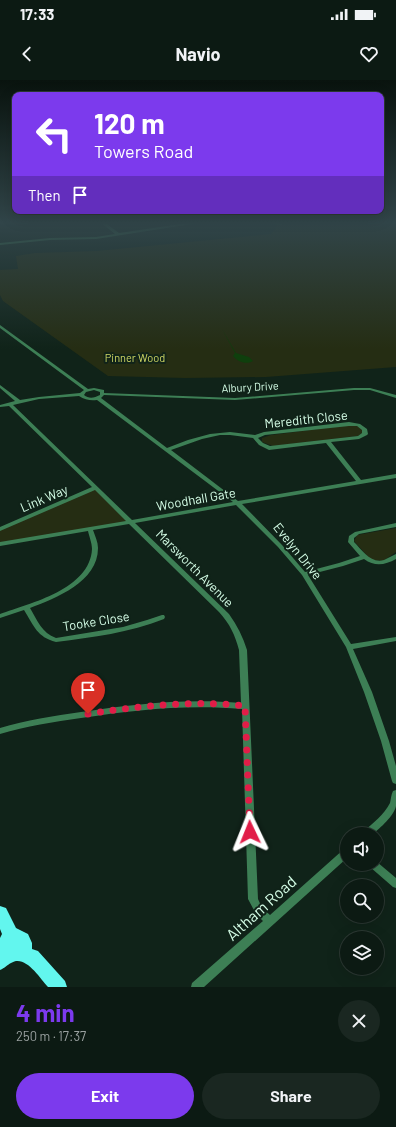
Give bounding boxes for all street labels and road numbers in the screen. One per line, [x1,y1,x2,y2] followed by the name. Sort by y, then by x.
[221,379,279,394] street label: Albury Drive
[264,407,349,431] street label: Meredith Close
[18,481,70,515] street label: Link Way
[155,484,237,514] street label: Woodhall Gate
[270,519,326,583] street label: Evelyn Drive
[153,526,237,610] street label: Marsworth Avenue
[61,608,131,634] street label: Tooke Close
[222,871,300,944] street label: Altham Road

